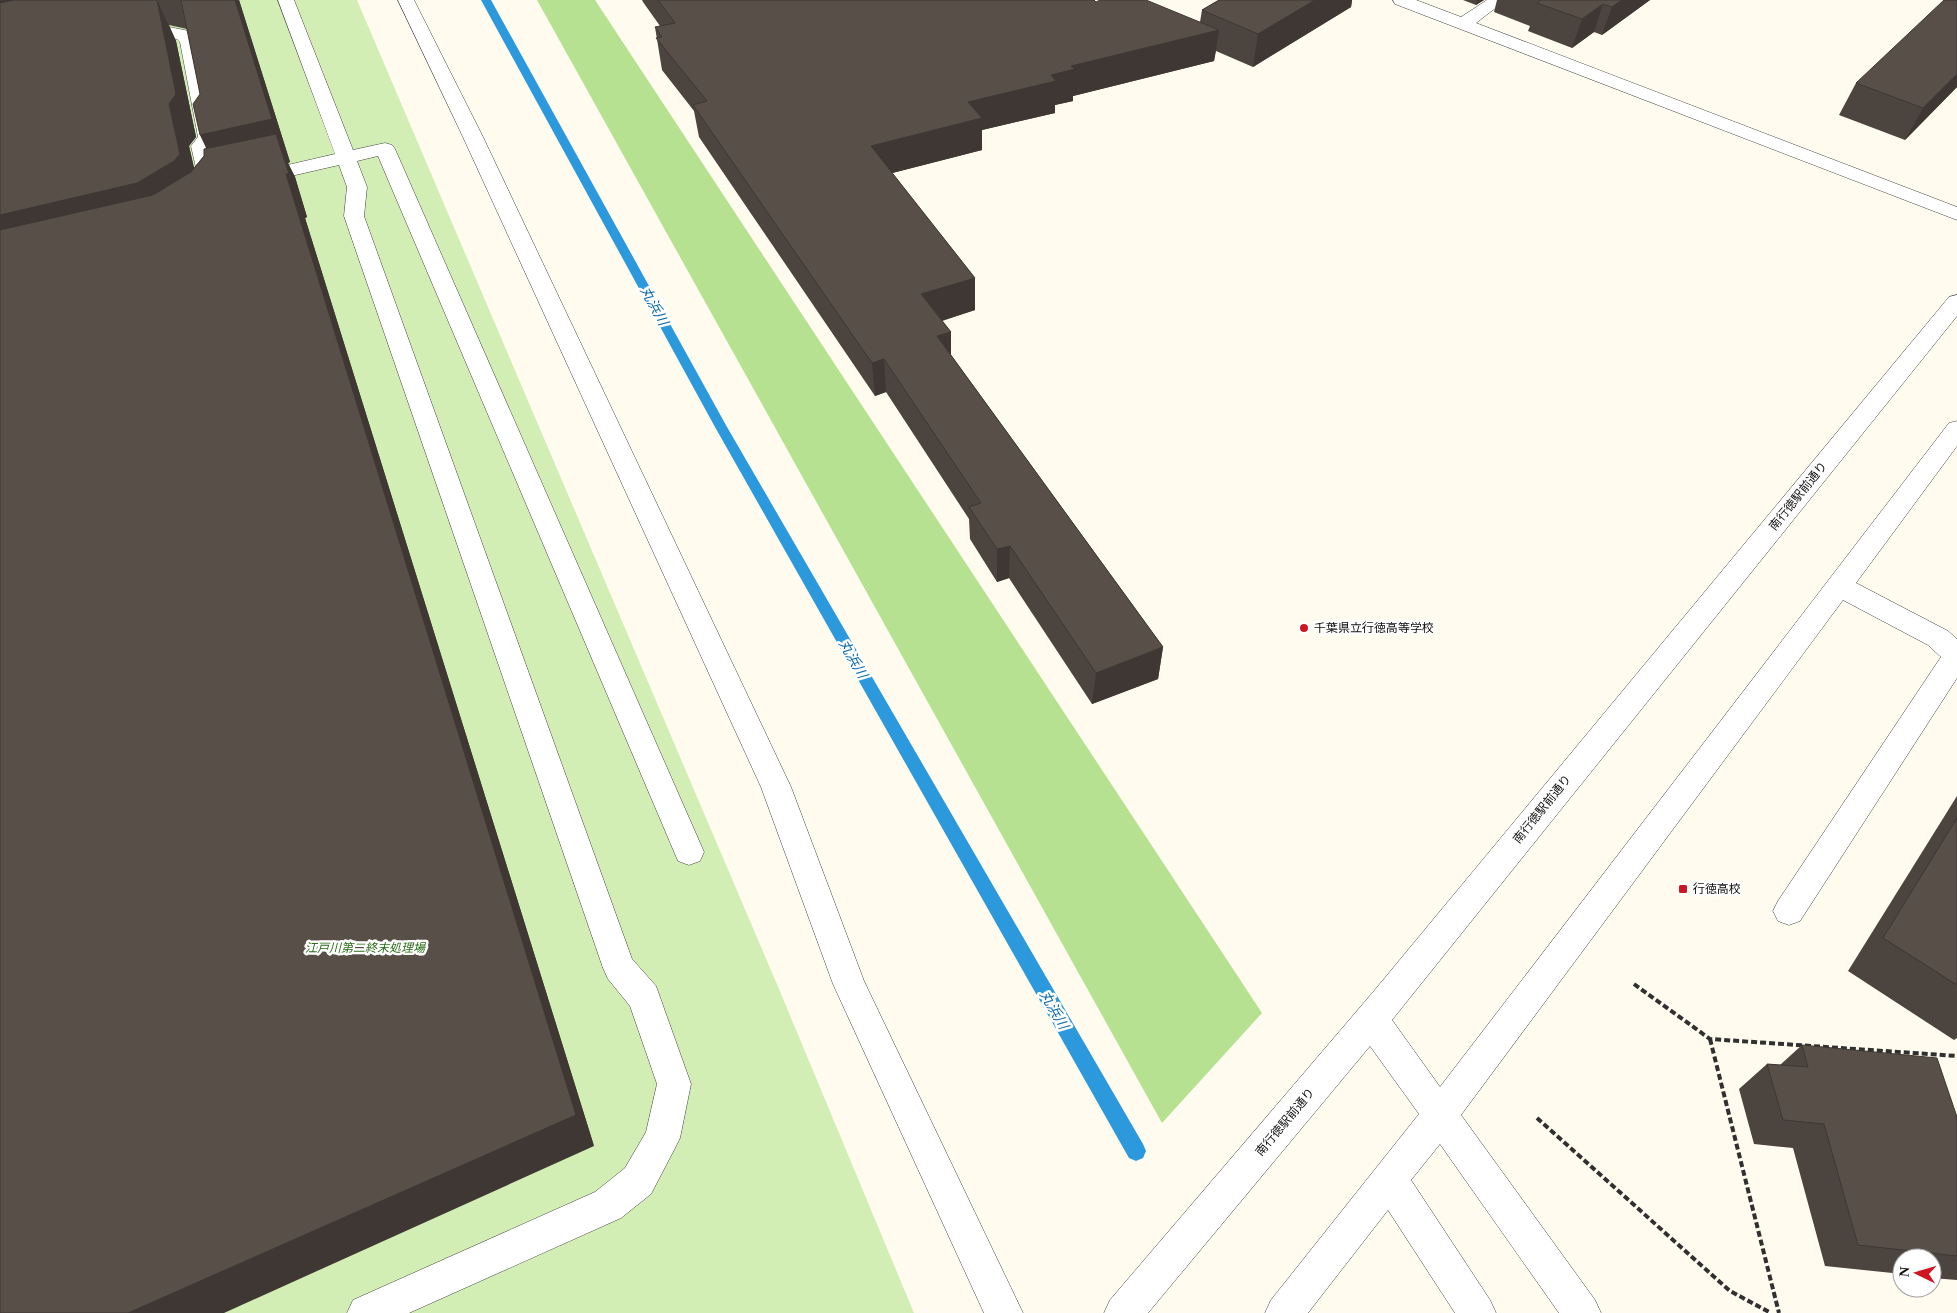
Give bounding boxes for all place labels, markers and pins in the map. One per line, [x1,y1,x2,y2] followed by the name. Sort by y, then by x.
[1314,621,1434,635] place label: 千葉県立行徳高等学校
[1298,622,1310,634] marker: 千葉県立行徳高等学校
[1693,882,1741,896] place label: 行徳高校
[1677,883,1689,895] marker: 行徳高校

